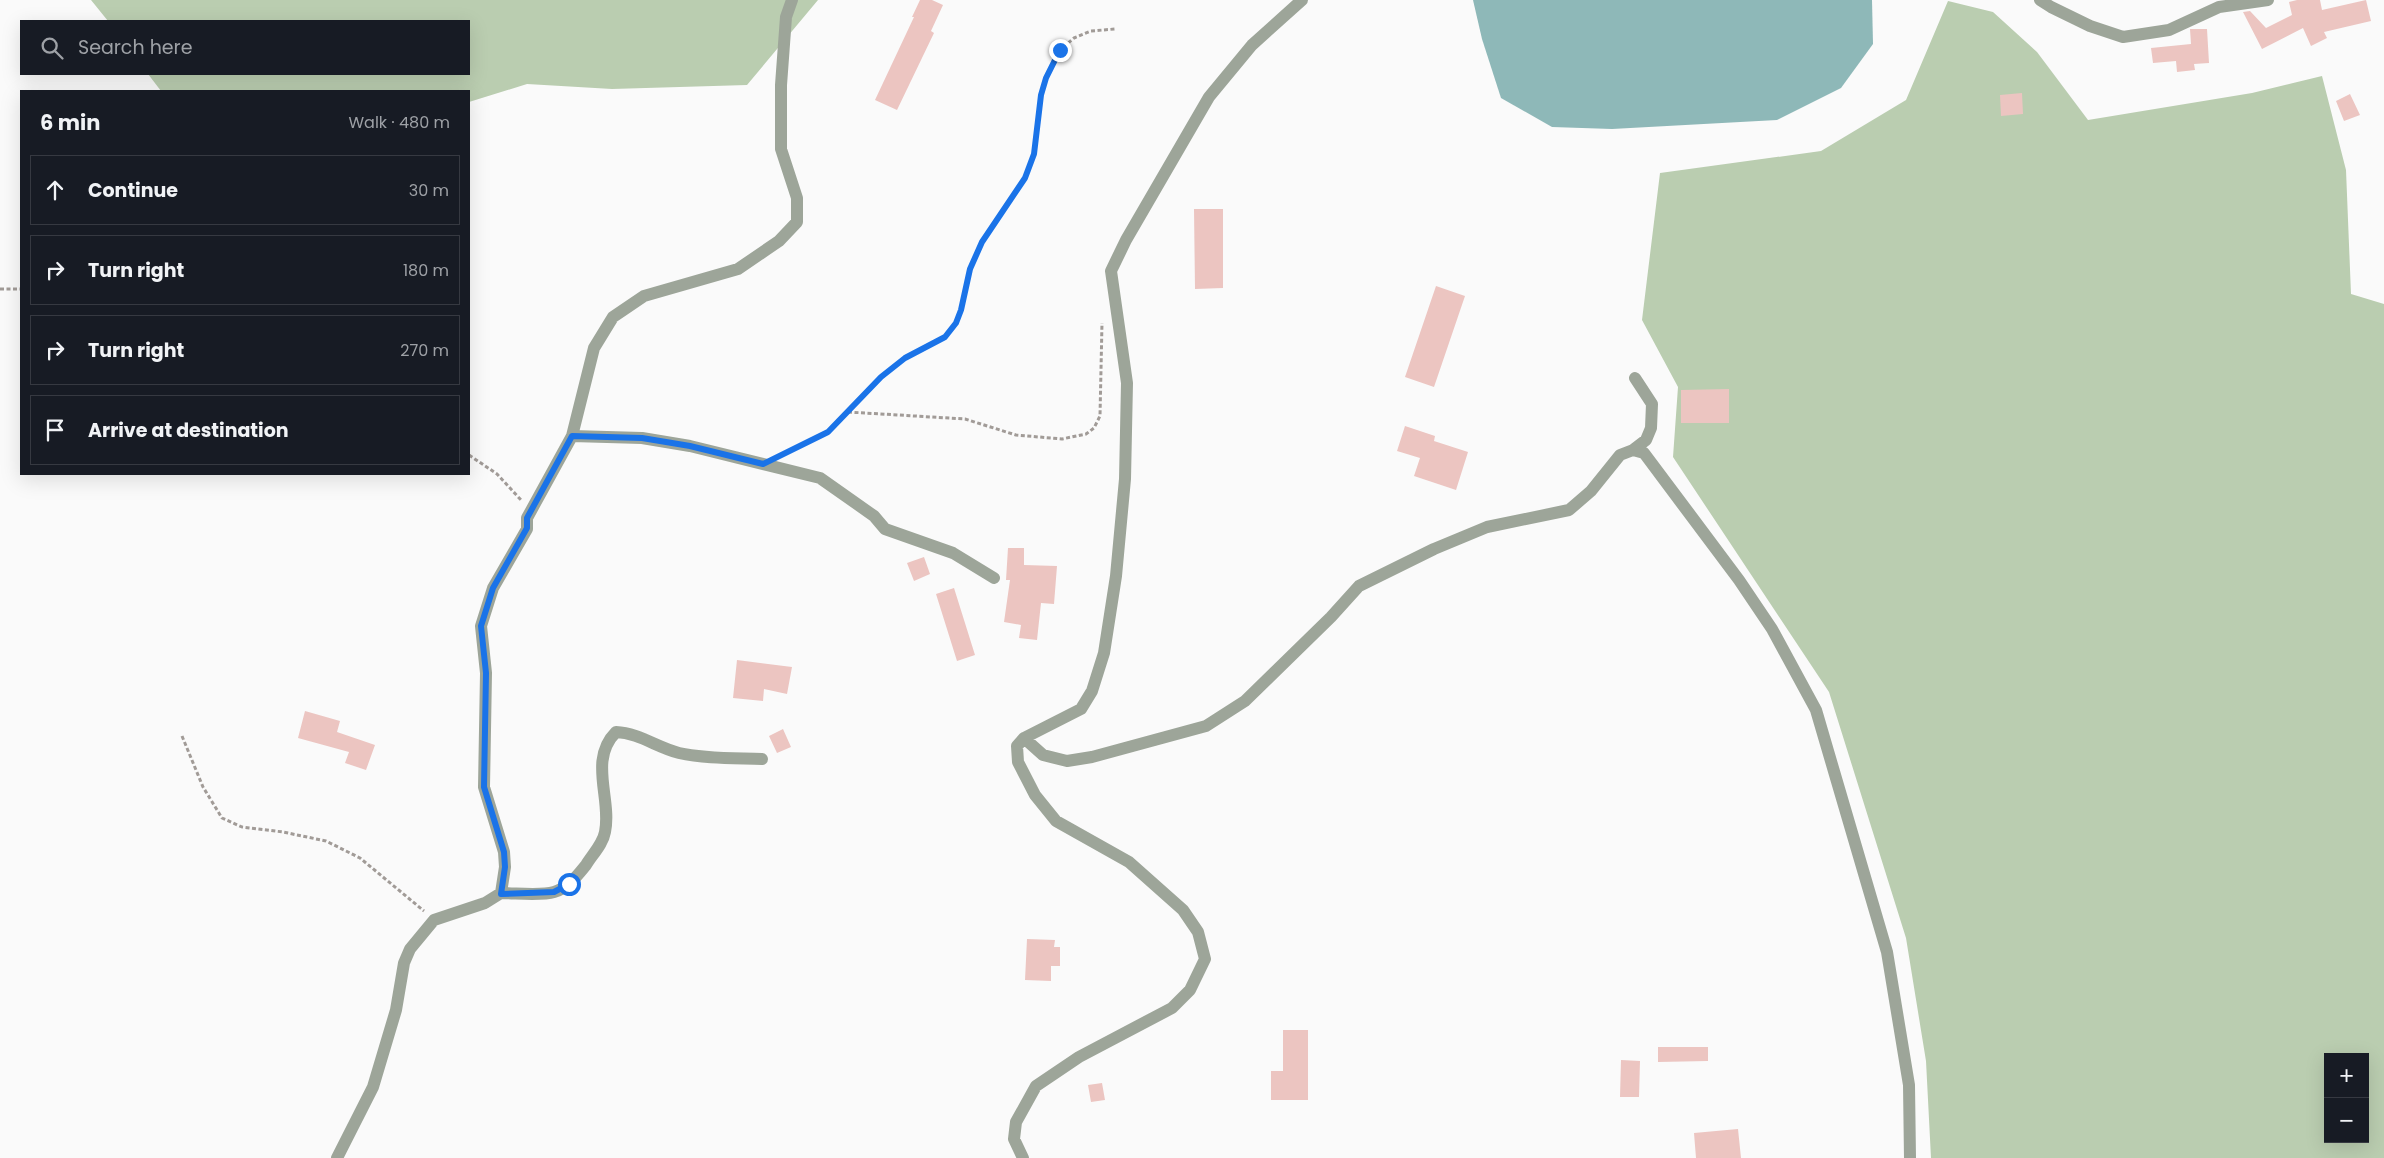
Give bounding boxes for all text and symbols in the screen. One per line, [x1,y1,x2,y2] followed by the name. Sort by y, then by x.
[20,20,470,75] search box
[38,34,66,62] icon: search
[78,34,192,61] text: Search here
[1049,39,1072,62] route end
[40,108,100,137] text: 6 min
[348,111,450,134] text: Walk · 480 m
[41,176,69,204] icon: ahead
[88,177,178,204] text: Continue
[409,179,449,202] text: 30 m
[41,256,69,284] icon: right
[88,257,184,284] text: Turn right
[403,259,449,282] text: 180 m
[41,336,69,364] icon: right
[88,337,184,364] text: Turn right
[400,339,449,362] text: 270 m
[41,416,69,444] icon: arrive
[88,417,289,444] text: Arrive at destination
[558,873,581,896] route start
[2324,1053,2369,1143] map controls
[2324,1053,2369,1098] button: +
[2324,1098,2369,1143] button: −

